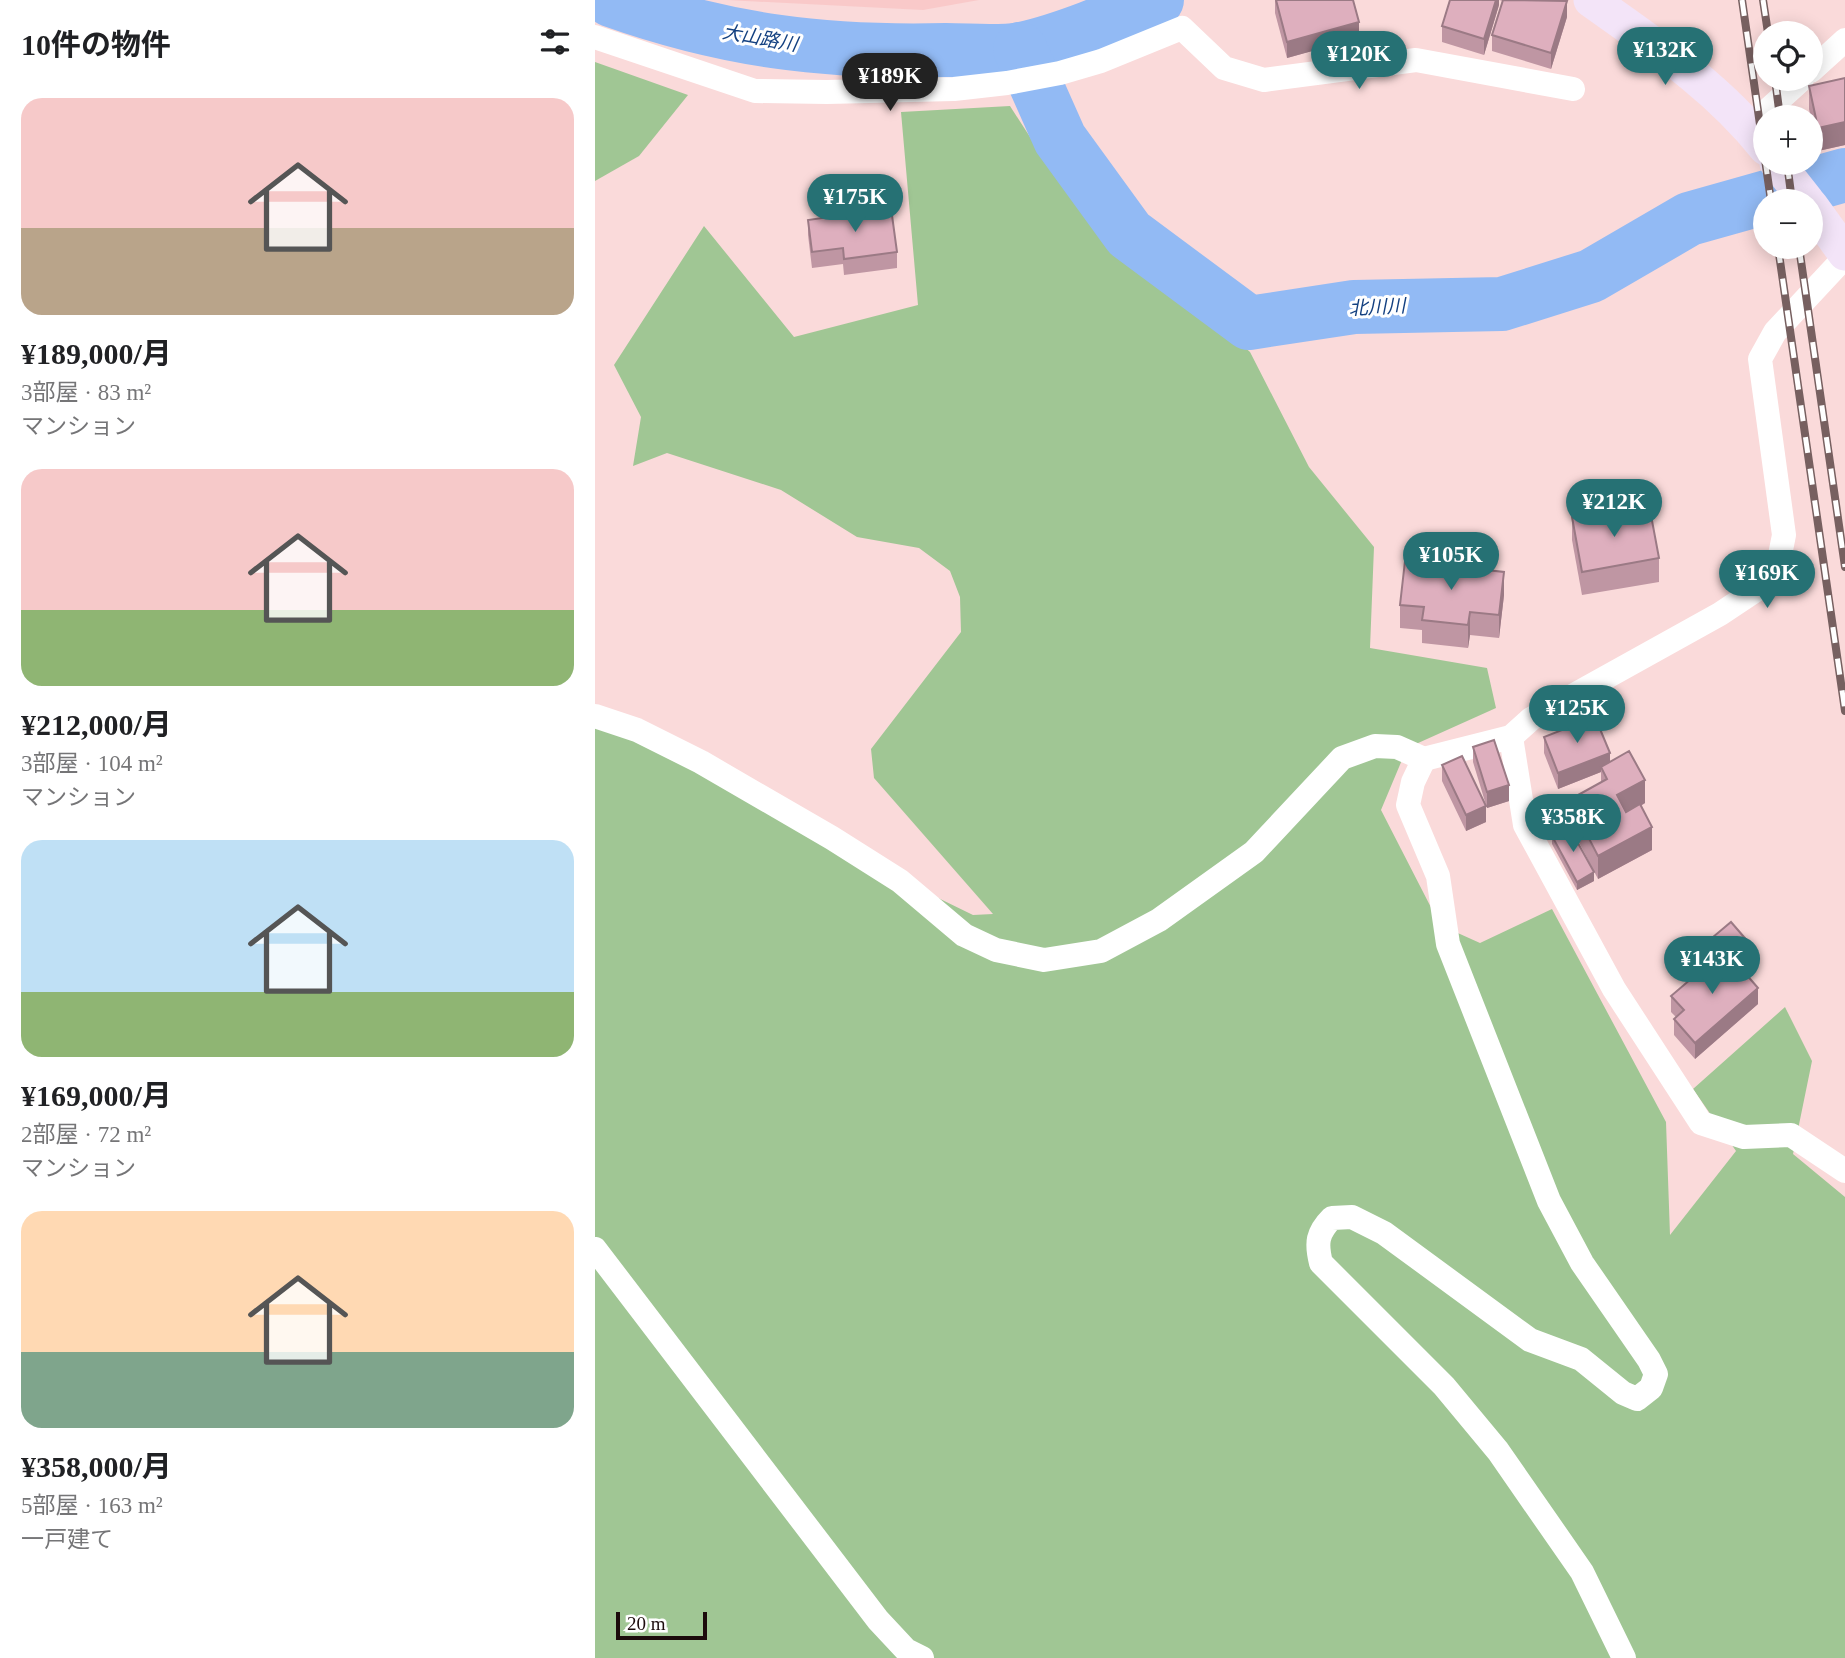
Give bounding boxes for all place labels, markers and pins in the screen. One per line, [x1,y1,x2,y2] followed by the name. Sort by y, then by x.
[1616,28,1714,87] pin: ¥132K
[1310,32,1408,91] pin: ¥120K
[841,54,939,113] pin: ¥189K
[806,174,904,234] pin: ¥175K
[1565,480,1663,539] pin: ¥212K
[1402,532,1500,592] pin: ¥105K
[1718,550,1816,610] pin: ¥169K
[1528,686,1626,745] pin: ¥125K
[1524,794,1622,854] pin: ¥358K
[1663,936,1761,996] pin: ¥143K

